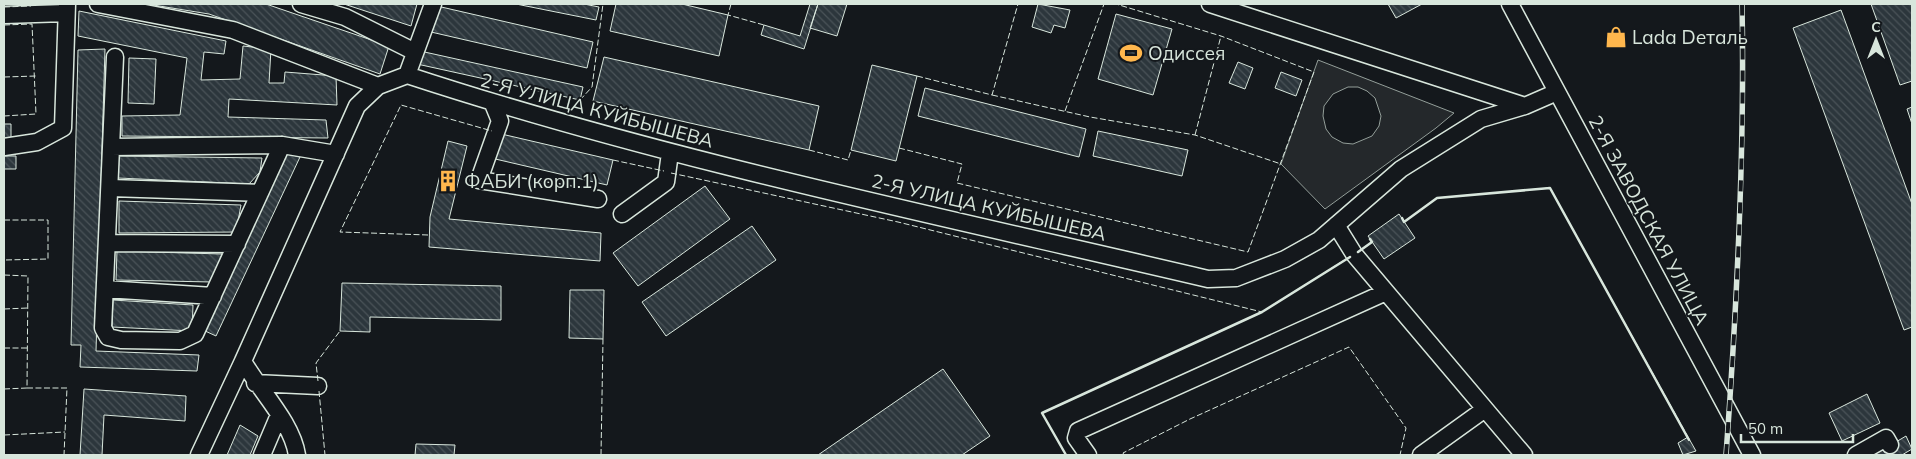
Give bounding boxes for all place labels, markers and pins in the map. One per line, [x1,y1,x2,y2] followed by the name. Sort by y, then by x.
[1603,24,1629,50] shop icon: Lada Dеталь
[1632,25,1748,49] place label: Lada Dеталь
[1118,40,1144,66] sports icon: Одиссея
[1148,41,1225,65] place label: Одиссея
[435,168,461,194] building icon: ФАБИ (корп.1)
[464,169,598,193] place label: ФАБИ (корп.1)

